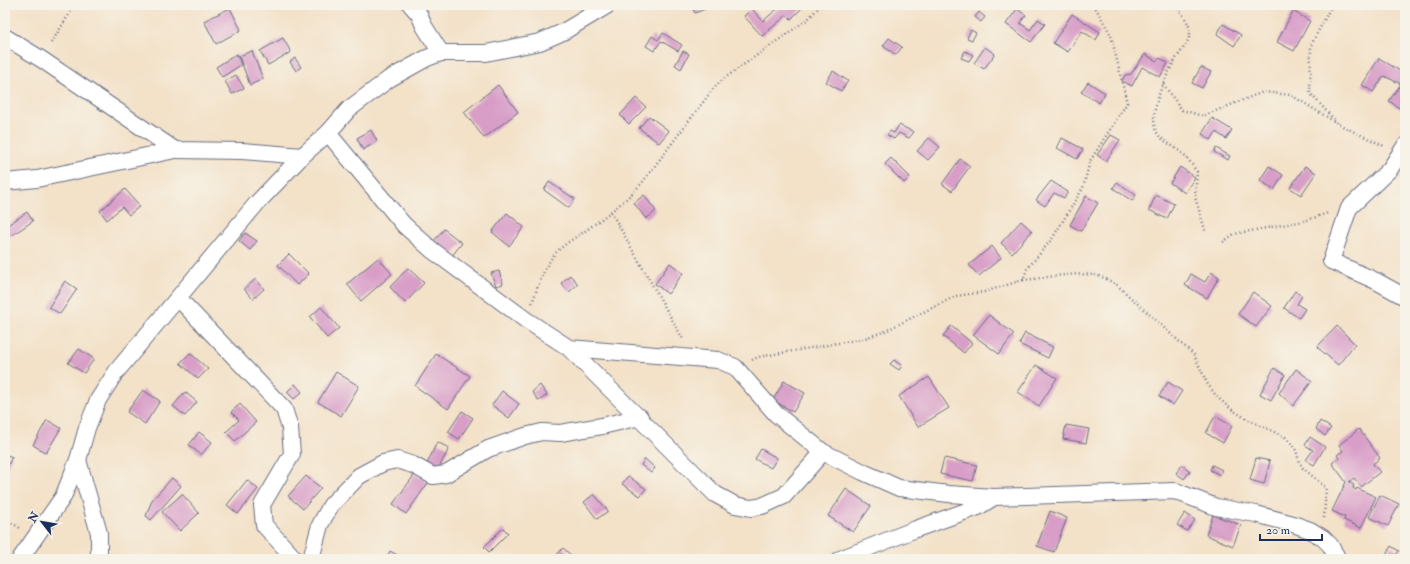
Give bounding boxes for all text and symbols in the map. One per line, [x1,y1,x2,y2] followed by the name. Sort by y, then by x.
[22,502,62,542] north arrow
[25,509,43,526] text: N
[1260,516,1322,542] scale bar
[1266,523,1291,538] text: 20 m

